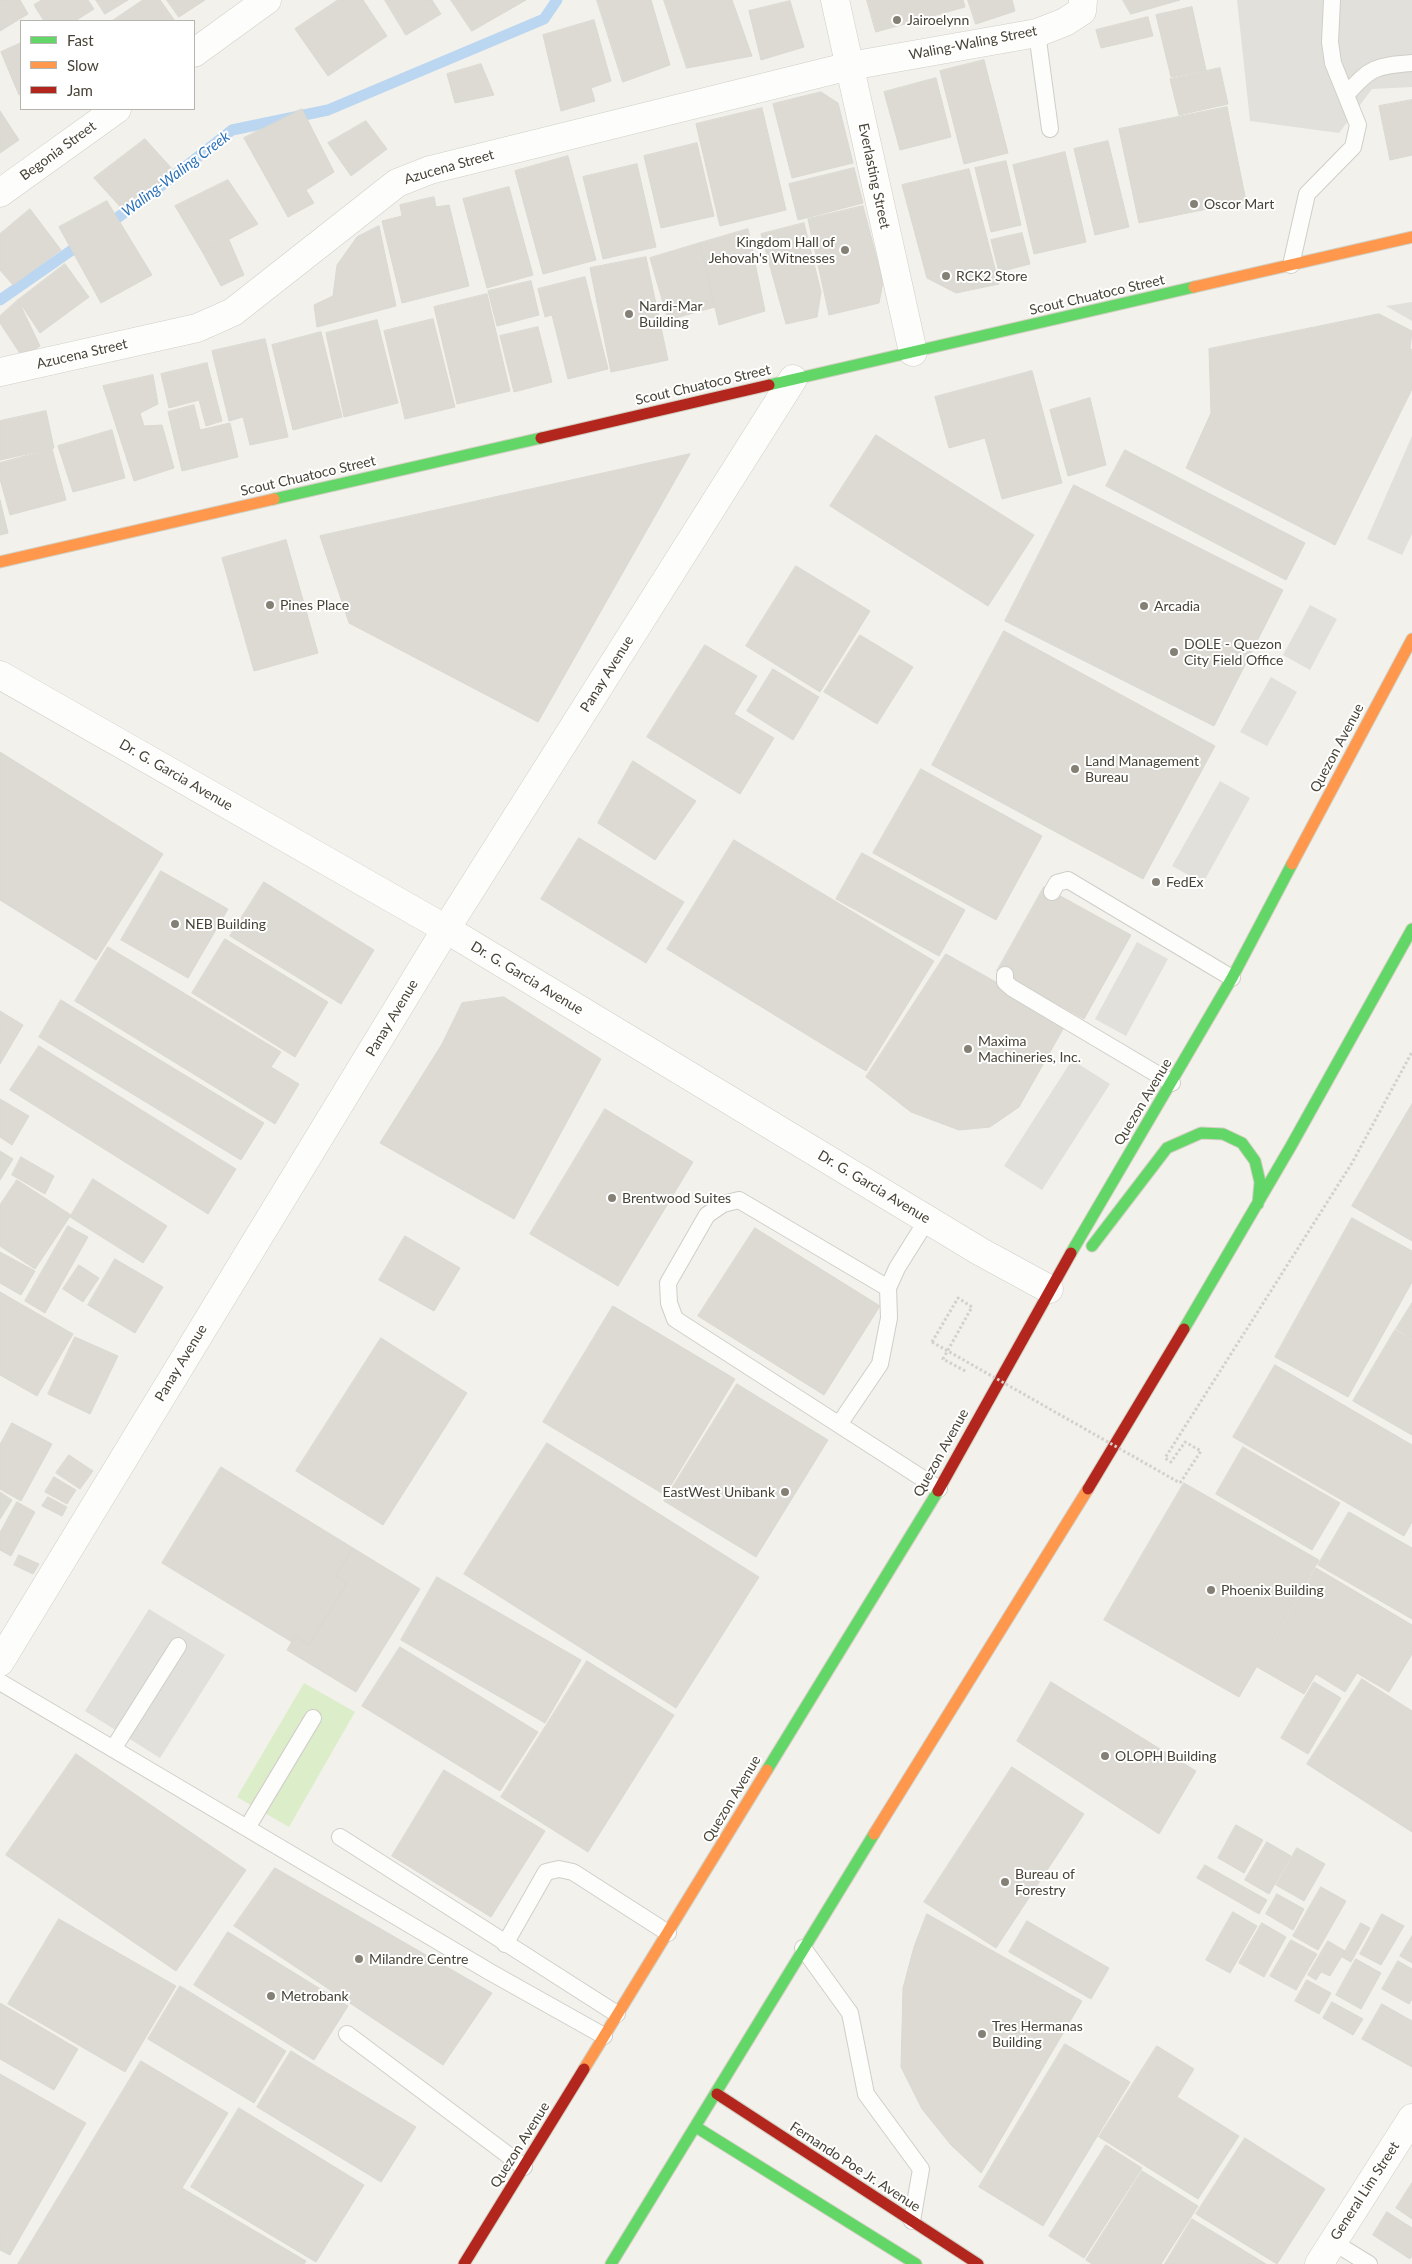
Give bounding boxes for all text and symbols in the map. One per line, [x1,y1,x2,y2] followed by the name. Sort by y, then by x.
[907,12,969,28] place label: Jairoelynn
[891,14,903,26] marker: Jairoelynn
[20,20,195,110] legend
[907,22,1039,64] street label: Waling-Waling Street
[67,31,94,49] text: Fast
[67,56,99,74] text: Slow
[67,81,93,99] text: Jam
[17,118,99,184] street label: Begonia Street
[855,122,893,230] street label: Everlasting Street
[118,128,234,220] water label: Waling-Waling Creek
[402,146,496,188] street label: Azucena Street
[1204,196,1274,212] place label: Oscor Mart
[1188,198,1200,210] marker: Oscor Mart
[709,234,835,266] place label: Kingdom Hall of Jehovah's Witnesses
[839,244,851,256] marker: Kingdom Hall of Jehovah's Witnesses
[956,268,1027,284] place label: RCK2 Store
[940,270,952,282] marker: RCK2 Store
[1028,271,1166,319] street label: Scout Chuatoco Street
[639,298,703,331] place label: Nardi-Mar Building
[623,308,635,320] marker: Nardi-Mar Building
[35,335,129,373] street label: Azucena Street
[634,361,772,409] street label: Scout Chuatoco Street
[239,452,377,500] street label: Scout Chuatoco Street
[280,597,349,613] place label: Pines Place
[1154,598,1200,614] place label: Arcadia
[264,599,276,611] marker: Pines Place
[1138,600,1150,612] marker: Arcadia
[577,633,637,715] street label: Panay Avenue
[1184,636,1283,669] place label: DOLE - Quezon City Field Office
[1168,646,1180,658] marker: DOLE - Quezon City Field Office
[1307,701,1367,795] street label: Quezon Avenue
[116,736,236,814] street label: Dr. G. Garcia Avenue
[1085,753,1199,786] place label: Land Management Bureau
[1069,763,1081,775] marker: Land Management Bureau
[1166,874,1203,890] place label: FedEx
[1150,876,1162,888] marker: FedEx
[185,916,266,932] place label: NEB Building
[169,918,181,930] marker: NEB Building
[468,938,586,1018] street label: Dr. G. Garcia Avenue
[362,976,422,1060] street label: Panay Avenue
[978,1033,1081,1066] place label: Maxima Machineries, Inc.
[962,1043,974,1055] marker: Maxima Machineries, Inc.
[1111,1056,1175,1148] street label: Quezon Avenue
[815,1147,933,1227] street label: Dr. G. Garcia Avenue
[622,1190,731,1206] place label: Brentwood Suites
[606,1192,618,1204] marker: Brentwood Suites
[151,1321,211,1405] street label: Panay Avenue
[910,1406,972,1500] street label: Quezon Avenue
[662,1484,775,1500] place label: EastWest Unibank
[779,1486,791,1498] marker: EastWest Unibank
[1221,1582,1324,1598] place label: Phoenix Building
[1205,1584,1217,1596] marker: Phoenix Building
[1115,1748,1216,1764] place label: OLOPH Building
[1099,1750,1111,1762] marker: OLOPH Building
[700,1753,764,1845] street label: Quezon Avenue
[1015,1866,1075,1898] place label: Bureau of Forestry
[999,1876,1011,1888] marker: Bureau of Forestry
[369,1951,468,1967] place label: Milandre Centre
[353,1953,365,1965] marker: Milandre Centre
[281,1988,349,2004] place label: Metrobank
[265,1990,277,2002] marker: Metrobank
[992,2018,1083,2050] place label: Tres Hermanas Building
[976,2028,988,2040] marker: Tres Hermanas Building
[487,2099,553,2191] street label: Quezon Avenue
[787,2119,923,2215] street label: Fernando Poe Jr. Avenue
[1327,2139,1403,2243] street label: General Lim Street

